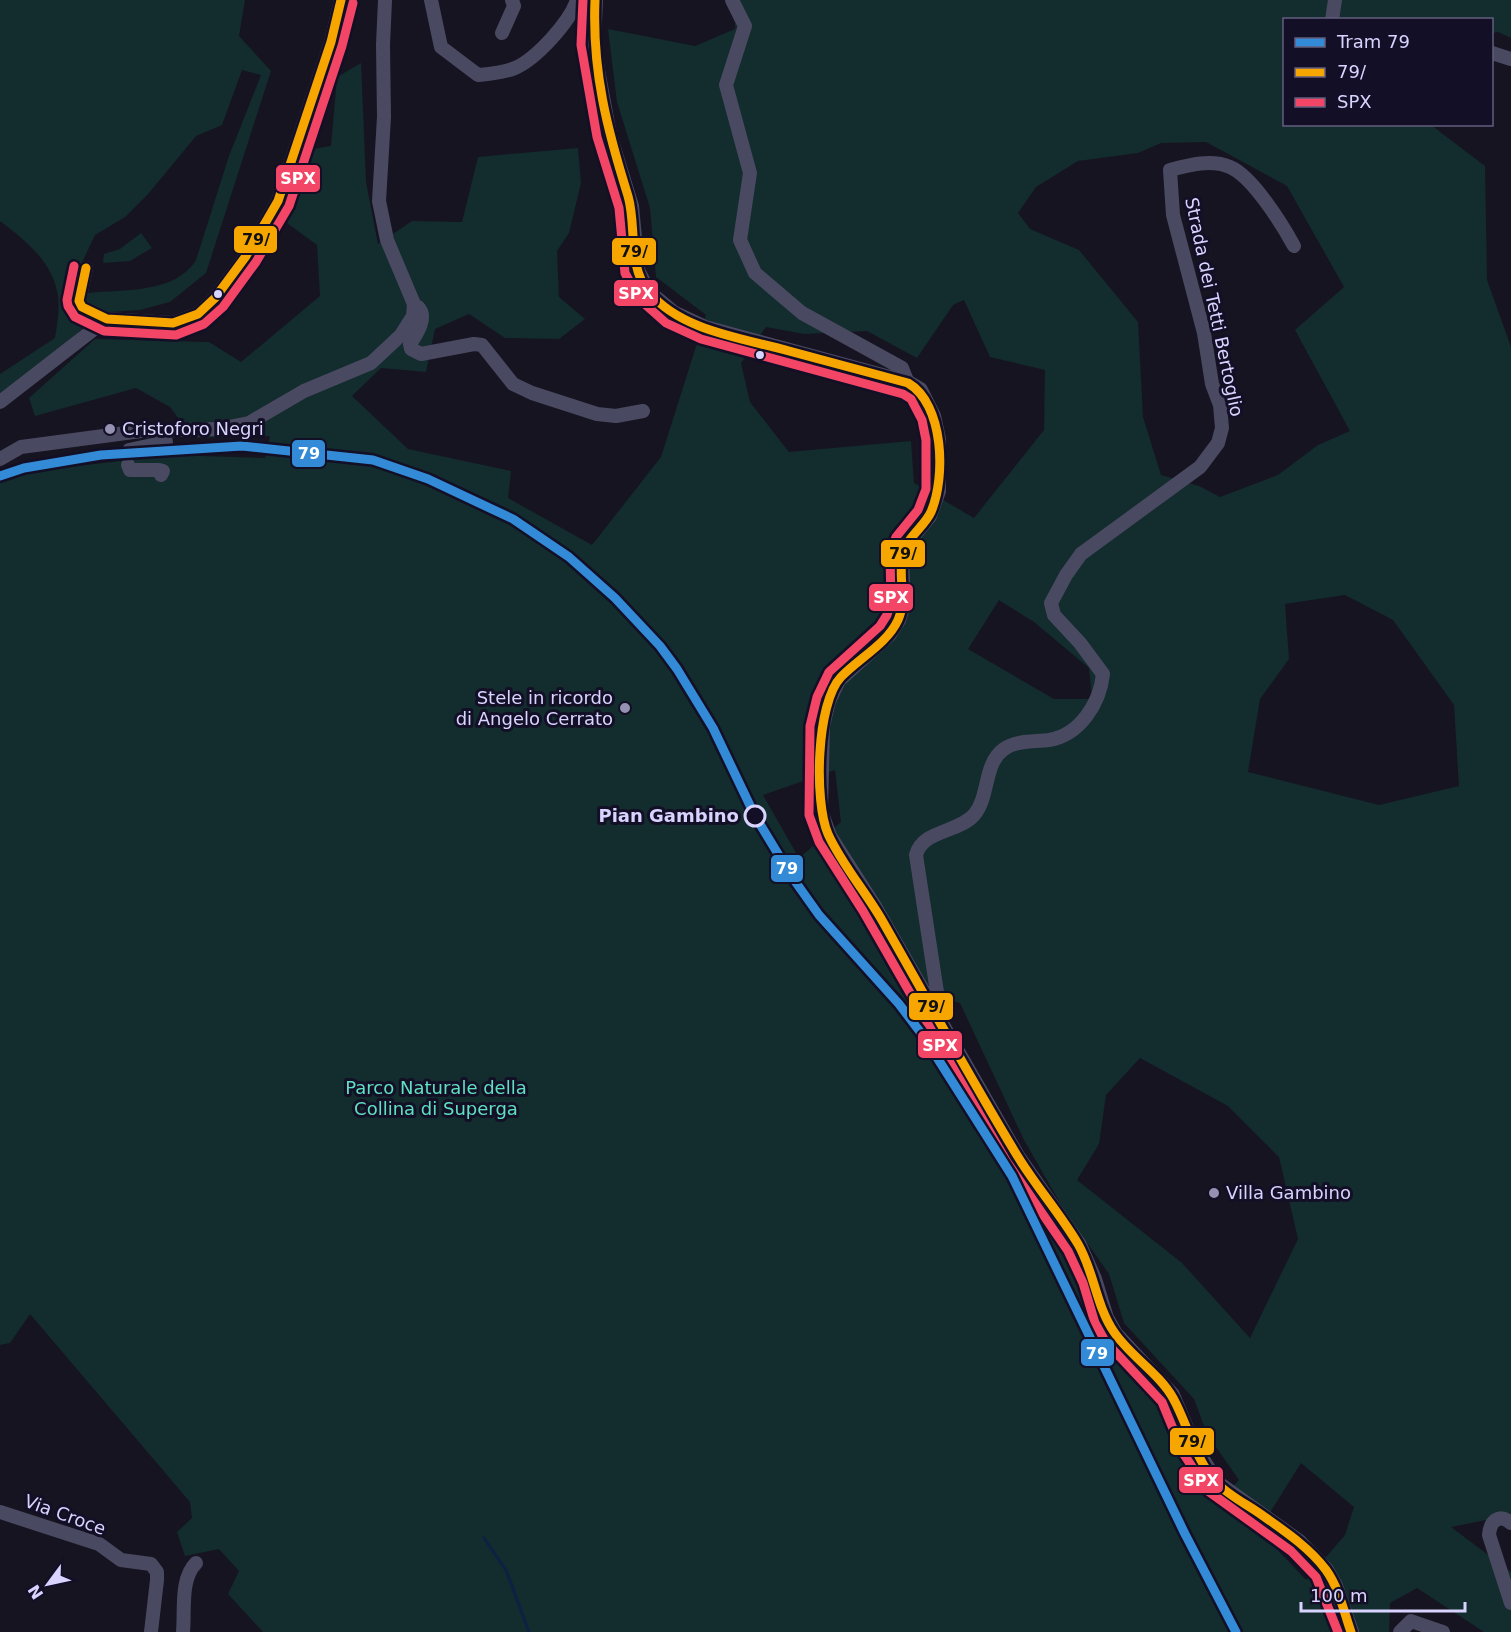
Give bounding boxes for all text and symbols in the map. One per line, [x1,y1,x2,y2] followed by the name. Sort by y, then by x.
[1283,18,1493,126] legend
[1336,31,1410,52] text: Tram 79
[1337,61,1367,82] text: 79/
[1337,91,1372,112] text: SPX
[275,164,321,193] line badge: SPX
[280,169,316,188] text: SPX
[1181,195,1248,418] street label: Strada dei Tetti Bertoglio
[233,225,278,254] line badge: 79/
[242,230,270,249] text: 79/
[611,237,657,266] line badge: 79/
[620,242,648,261] text: 79/
[613,279,659,307] line badge: SPX
[618,284,654,303] text: SPX
[212,288,224,300] unlabelled marker
[754,349,766,361] unlabelled marker
[122,418,264,439] place label: Cristoforo Negri
[103,422,117,436] marker: Cristoforo Negri
[291,439,326,468] line badge: 79
[298,444,320,463] text: 79
[880,539,926,568] line badge: 79/
[889,544,917,563] text: 79/
[868,583,914,612] line badge: SPX
[873,588,909,607] text: SPX
[456,687,613,729] place label: Stele in ricordo di Angelo Cerrato
[618,701,632,715] marker: Stele in ricordo di Angelo Cerrato
[598,805,739,826] place label: Pian Gambino
[744,805,766,827] marker: Pian Gambino
[770,854,804,883] line badge: 79
[776,859,798,878] text: 79
[908,992,954,1021] line badge: 79/
[917,997,945,1016] text: 79/
[917,1030,963,1059] line badge: SPX
[922,1036,958,1055] text: SPX
[345,1077,527,1119] park label: Parco Naturale della Collina di Superga
[1226,1182,1351,1203] place label: Villa Gambino
[1207,1186,1221,1200] marker: Villa Gambino
[1080,1338,1115,1367] line badge: 79
[1086,1344,1108,1363] text: 79
[1169,1427,1215,1456] line badge: 79/
[1178,1432,1206,1451] text: 79/
[1178,1466,1224,1494] line badge: SPX
[1183,1471,1219,1490] text: SPX
[22,1490,109,1539] street label: Via Croce
[18,1554,78,1614] north arrow
[1301,1575,1464,1613] scale bar
[24,1581,47,1603] text: N
[1310,1585,1368,1606] text: 100 m

